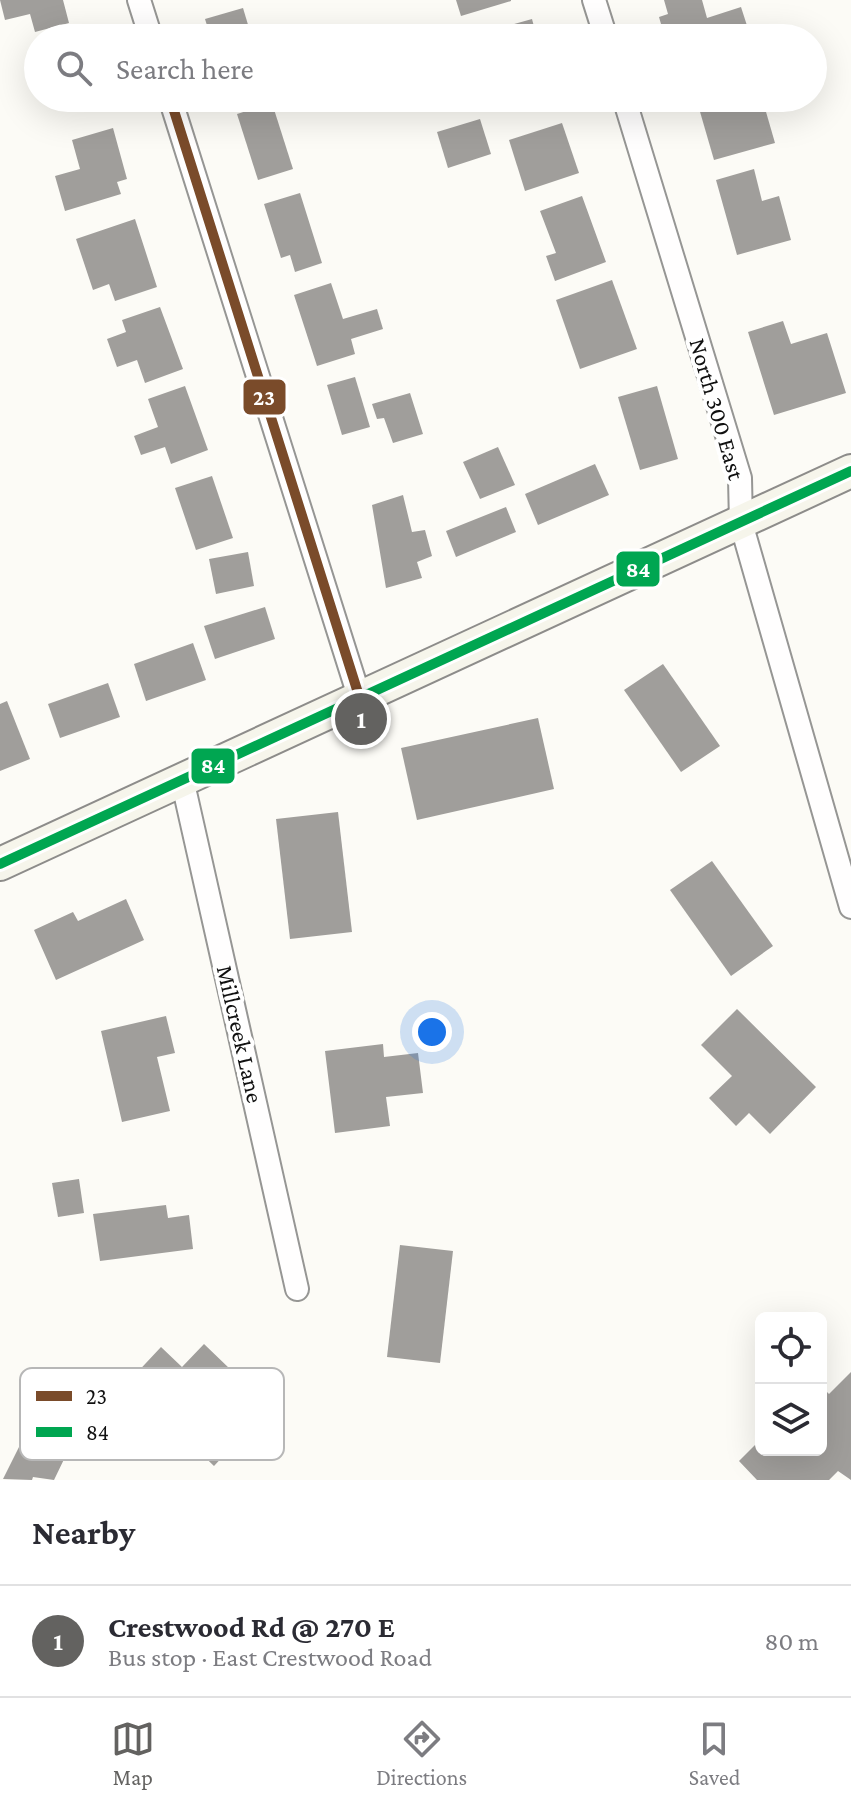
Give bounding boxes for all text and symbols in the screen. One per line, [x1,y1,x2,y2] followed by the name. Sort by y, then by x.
[24,24,827,112] search box
[52,46,96,90] icon: search
[116,52,254,85] text: Search here
[684,335,751,484] street label: North 300 East
[242,378,287,416] line badge: 23
[253,385,275,410] text: 23
[615,550,661,588] line badge: 84
[626,557,650,582] text: 84
[335,689,387,749] pin: 1
[190,747,236,785] line badge: 84
[201,753,225,778] text: 84
[212,962,269,1105] street label: Millcreek Lane
[412,1012,452,1052] your location
[755,1312,827,1456] map controls
[755,1312,827,1384] button: locate
[20,1368,284,1460] legend
[86,1384,107,1409] text: 23
[755,1384,827,1456] button: layers
[86,1420,109,1445] text: 84
[32,1514,135,1551] text: Nearby
[108,1610,395,1643] text: Crestwood Rd @ 270 E
[53,1627,63,1656] text: 1
[765,1627,819,1656] text: 80 m
[108,1643,432,1672] text: Bus stop · East Crestwood Road
[111,1717,155,1790] tab: Map
[376,1717,467,1790] tab: Directions
[689,1717,740,1790] tab: Saved

